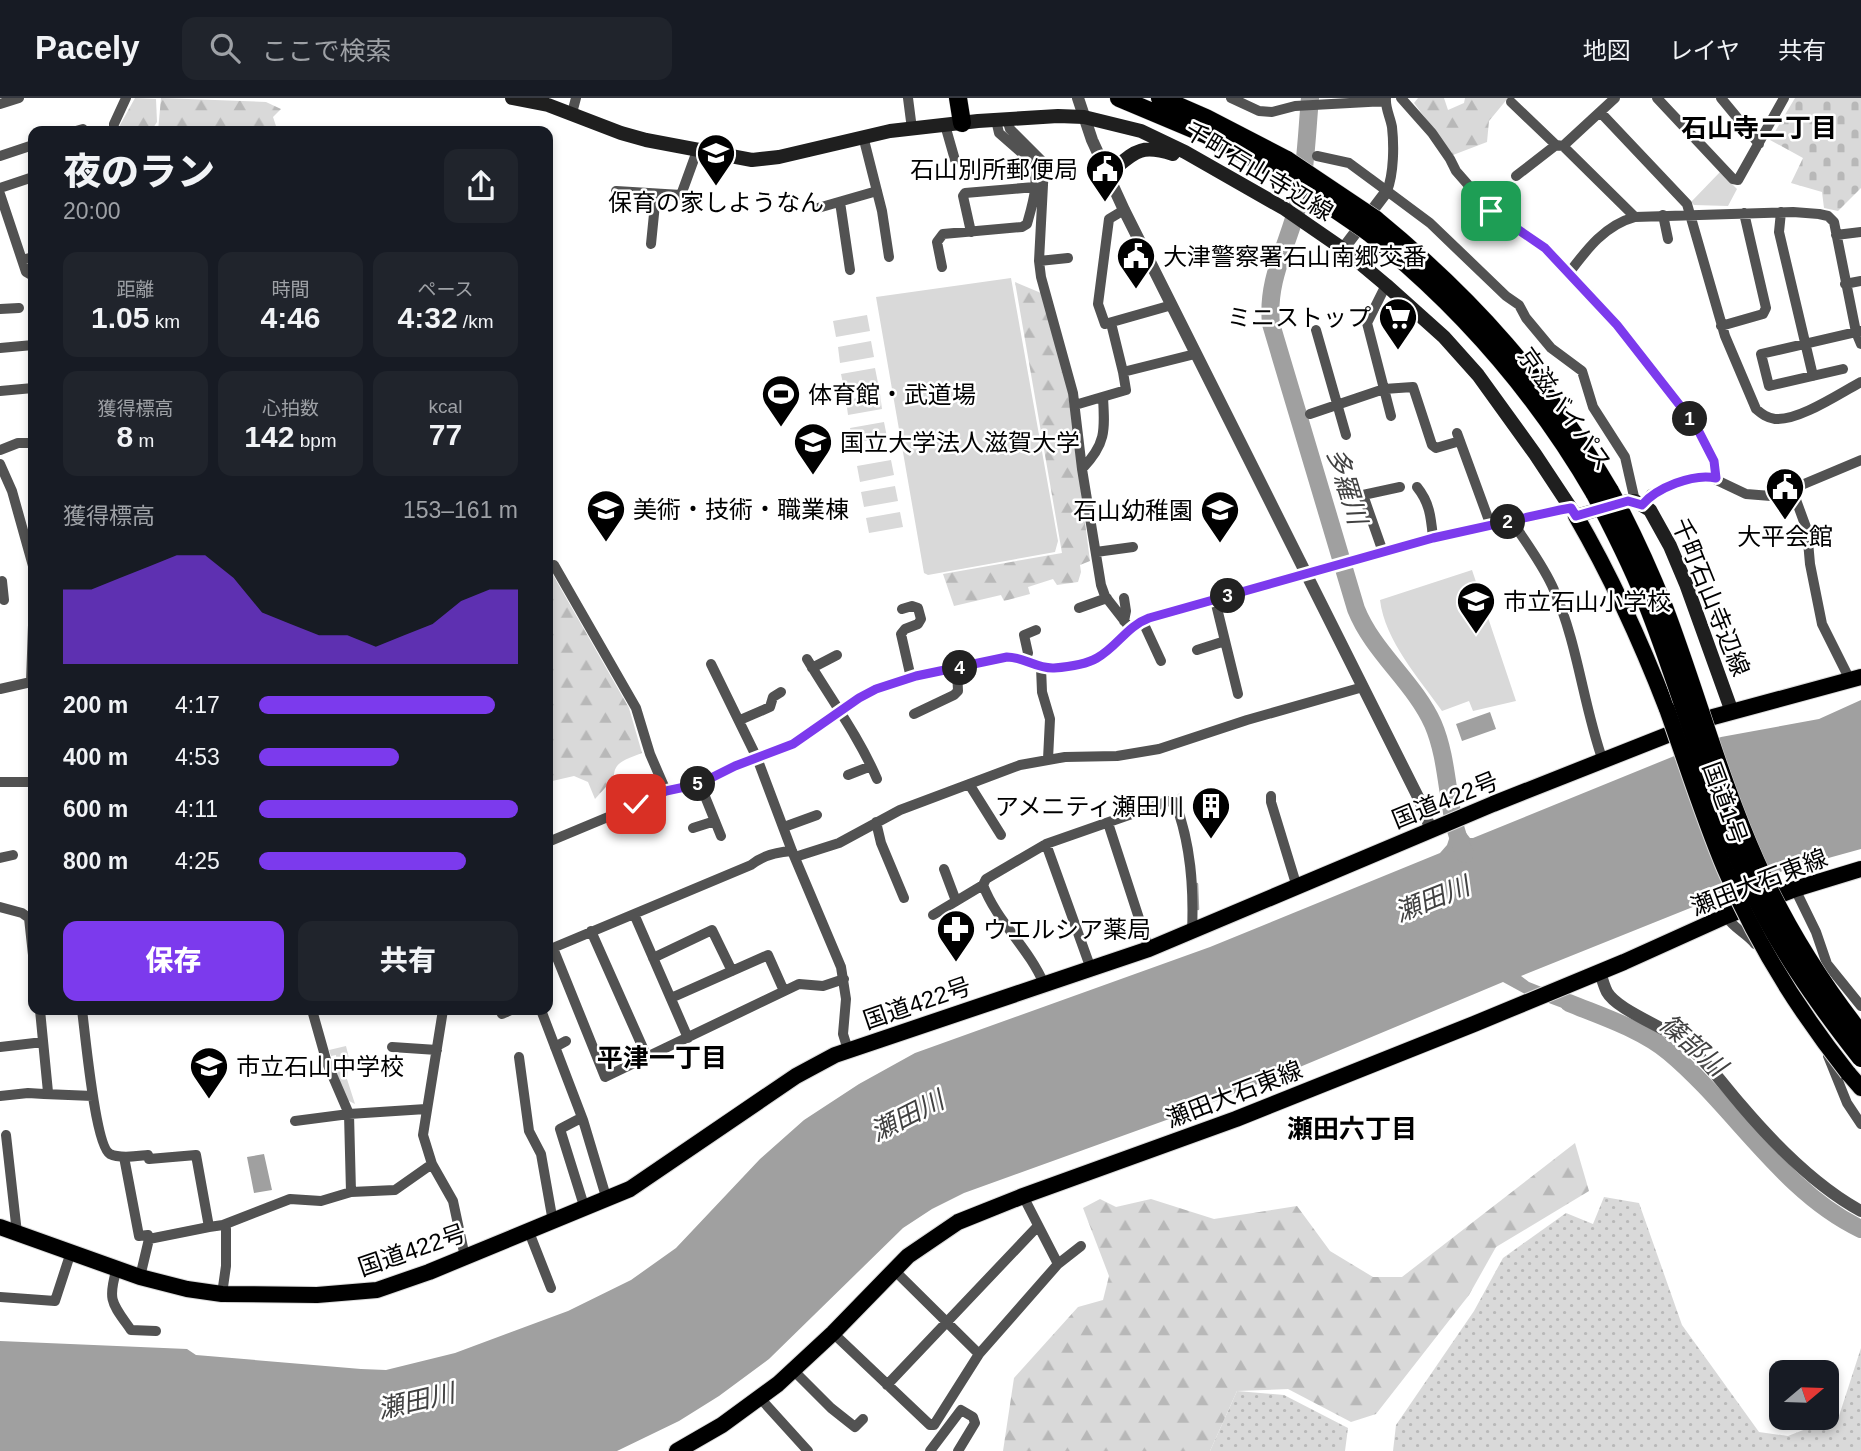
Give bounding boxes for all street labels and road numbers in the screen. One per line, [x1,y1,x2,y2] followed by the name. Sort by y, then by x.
[1180,116,1338,226] street label: 千町石山寺辺線
[1513,342,1617,476] street label: 京滋バイパス
[1667,514,1755,680] street label: 千町石山寺辺線
[1698,758,1752,848] street label: 国道1号
[1388,766,1502,834] street label: 国道422号
[1687,844,1831,920] street label: 瀬田大石東線
[860,972,974,1034] street label: 国道422号
[1162,1056,1306,1132] street label: 瀬田大石東線
[355,1219,469,1281] street label: 国道422号

